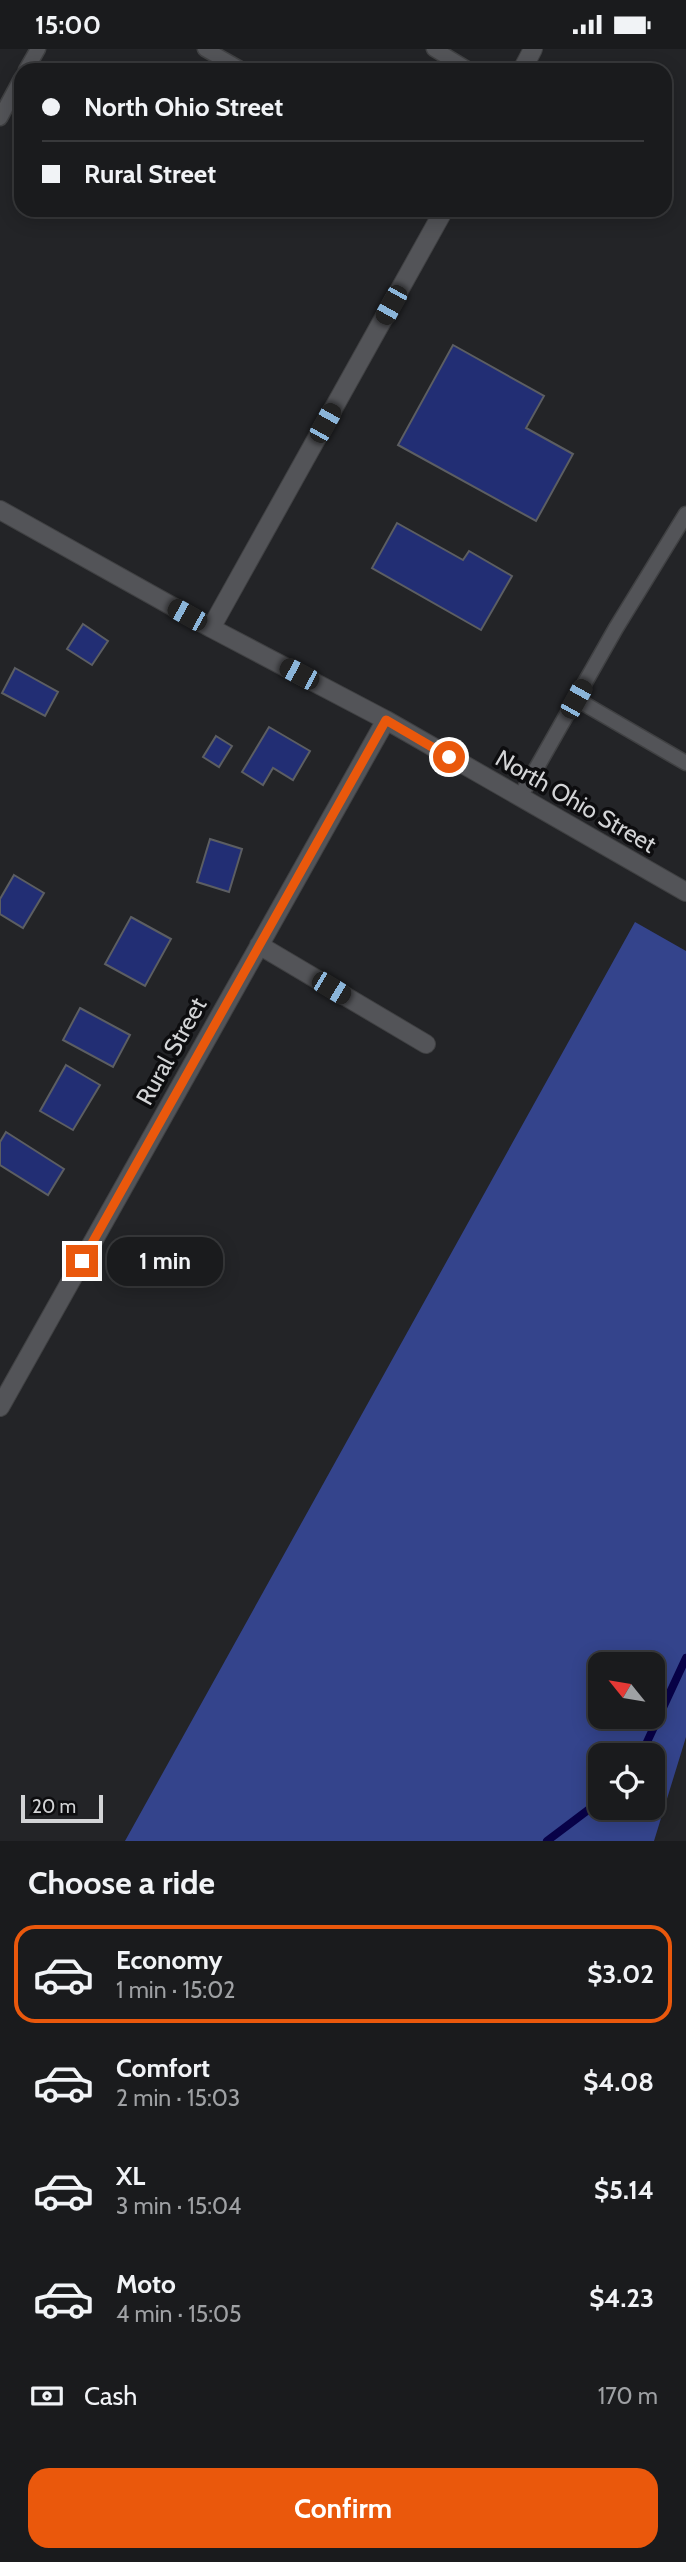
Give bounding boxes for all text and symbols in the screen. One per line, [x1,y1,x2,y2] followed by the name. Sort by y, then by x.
[35,9,101,41] text: 15:00
[84,91,283,123] text: North Ohio Street
[84,158,216,190] text: Rural Street
[372,282,411,328] car
[306,400,345,446] car
[164,596,211,634] car
[276,655,323,693] car
[557,676,596,722] car
[433,741,465,773] route start
[491,743,661,859] street label: North Ohio Street
[308,968,355,1008] car
[130,992,212,1110] street label: Rural Street
[106,1237,222,1285] callout: 1 min
[66,1245,98,1277] route end
[139,1247,191,1275] text: 1 min
[588,1652,665,1729] north arrow
[588,1652,665,1820] map controls
[588,1743,665,1820] button: locate
[21,1792,103,1824] scale bar
[32,1795,76,1818] text: 20 m
[28,1863,215,1902] text: Choose a ride
[32,1943,95,2006] icon: car
[116,1944,222,1976] text: Economy
[587,1958,654,1990] text: $3.02
[116,1976,235,2004] text: 1 min · 15:02
[32,2051,95,2114] icon: car
[116,2052,210,2084] text: Comfort
[583,2066,654,2098] text: $4.08
[116,2084,240,2112] text: 2 min · 15:03
[32,2159,95,2222] icon: car
[116,2160,145,2192] text: XL
[594,2174,654,2206] text: $5.14
[116,2192,241,2220] text: 3 min · 15:04
[32,2267,95,2330] icon: car
[116,2268,176,2300] text: Moto
[589,2282,654,2314] text: $4.23
[116,2300,241,2328] text: 4 min · 15:05
[28,2377,66,2415] icon: cash
[84,2380,137,2412] text: Cash
[598,2382,658,2410] text: 170 m
[28,2468,658,2548] button: Confirm

